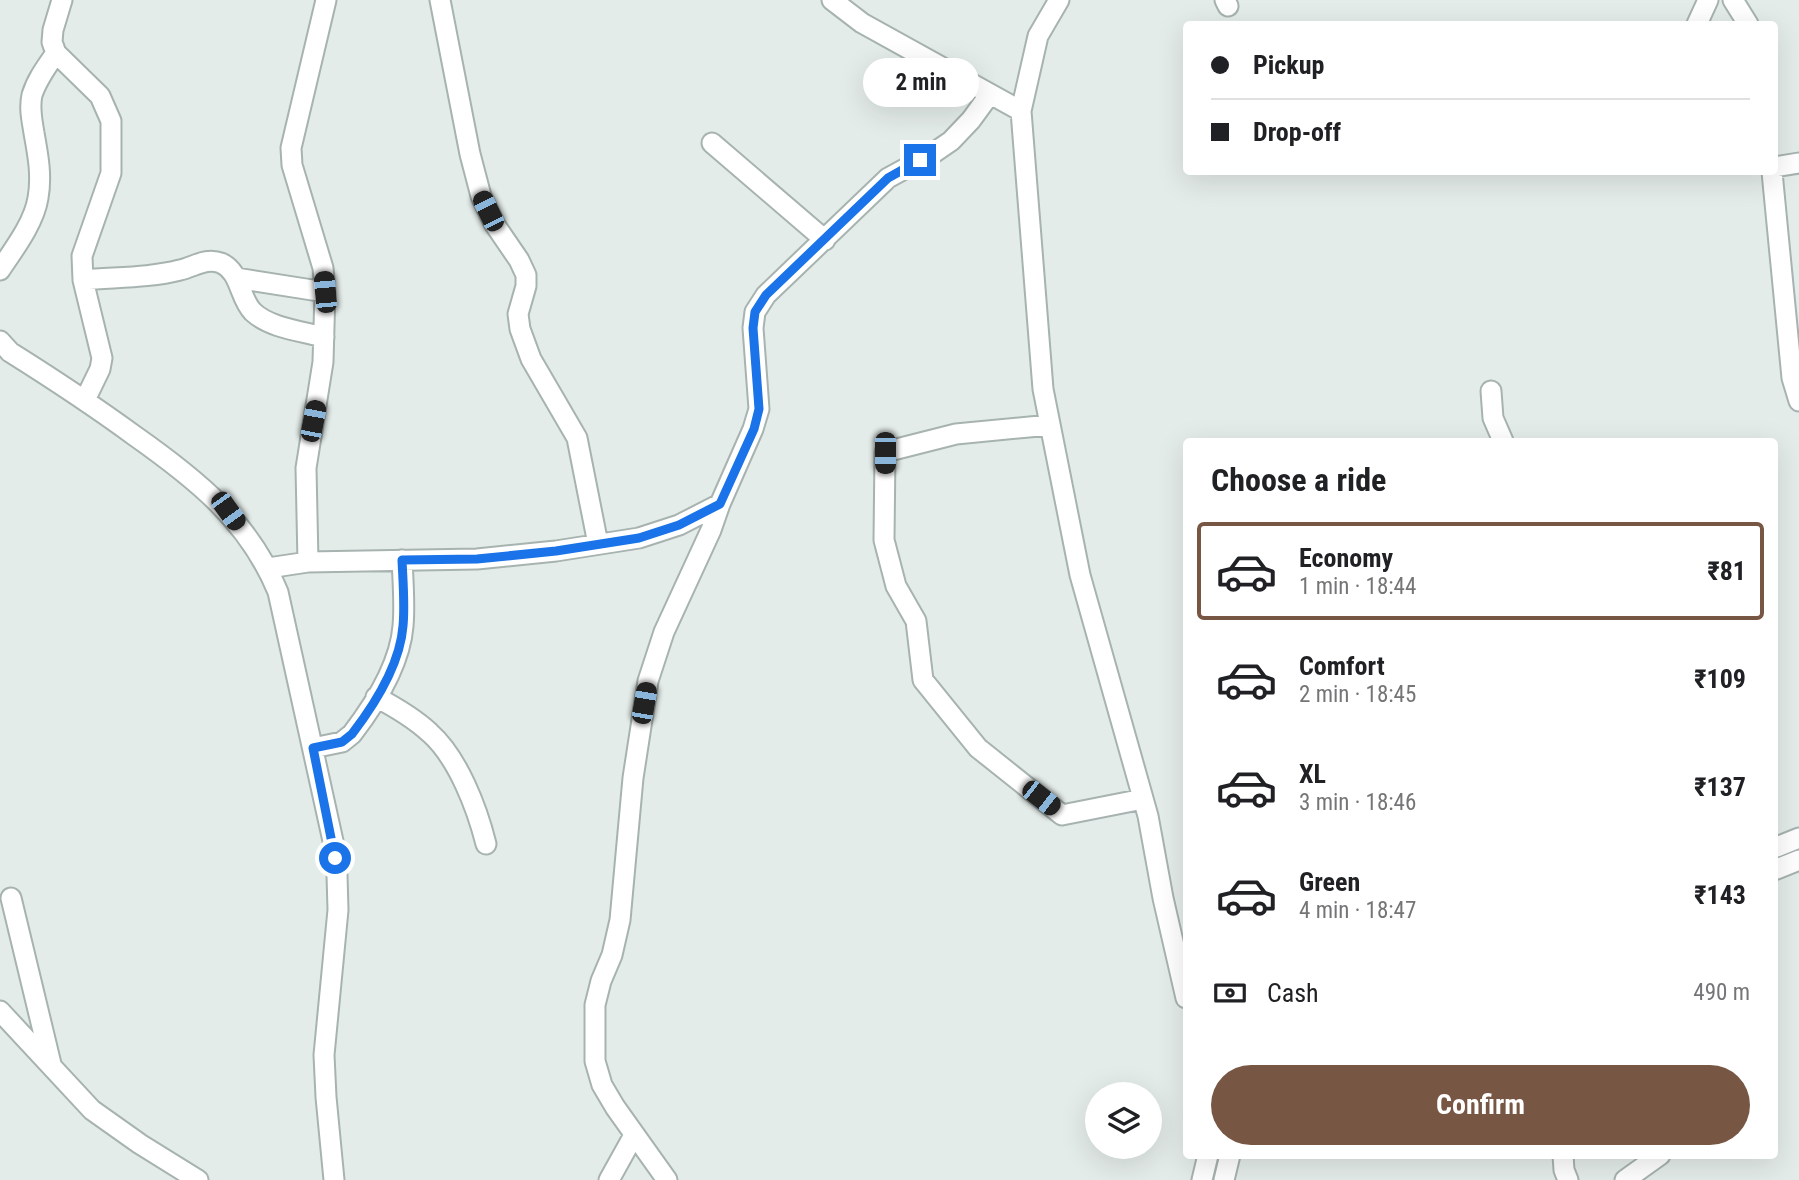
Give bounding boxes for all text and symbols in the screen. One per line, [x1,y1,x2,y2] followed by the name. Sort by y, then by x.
[1253,50,1324,80] text: Pickup
[862,58,978,108] callout: 2 min
[895,69,947,96] text: 2 min
[1253,117,1341,147] text: Drop-off
[904,144,936,176] route end
[470,188,507,234] car
[313,270,338,314] car
[299,398,328,444] car
[875,432,896,474] car
[1211,461,1386,499] text: Choose a ride
[208,488,249,534] car
[1215,540,1278,603] icon: car
[1299,543,1393,573] text: Economy
[1707,556,1746,586] text: ₹81
[1299,573,1416,600] text: 1 min · 18:44
[1215,648,1278,711] icon: car
[1299,651,1385,681] text: Comfort
[1694,664,1746,694] text: ₹109
[631,680,658,726] car
[1299,681,1416,708] text: 2 min · 18:45
[1215,756,1278,819] icon: car
[1299,759,1326,789] text: XL
[1694,772,1746,802] text: ₹137
[1018,777,1065,819] car
[1299,789,1416,816] text: 3 min · 18:46
[319,842,351,874] route start
[1215,864,1278,927] icon: car
[1299,867,1360,897] text: Green
[1694,880,1746,910] text: ₹143
[1299,897,1416,924] text: 4 min · 18:47
[1211,974,1249,1012] icon: cash
[1267,978,1319,1008] text: Cash
[1693,979,1750,1006] text: 490 m
[1211,1065,1750,1145] button: Confirm
[1085,1082,1162,1159] map controls
[1085,1082,1162,1159] button: layers

